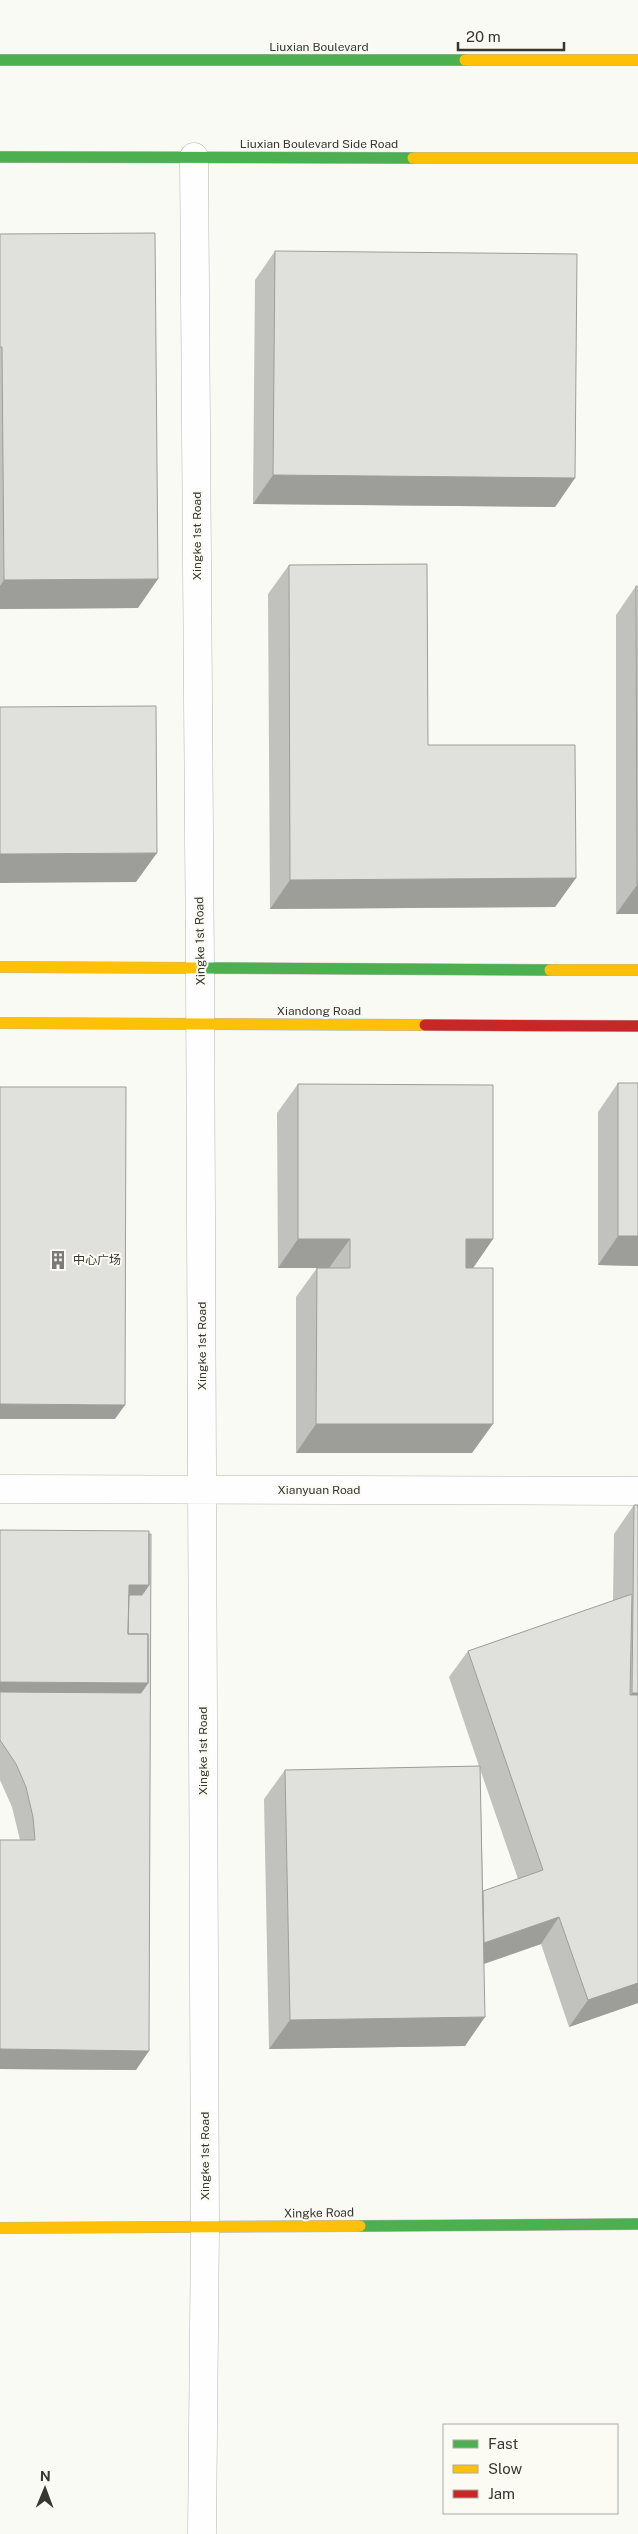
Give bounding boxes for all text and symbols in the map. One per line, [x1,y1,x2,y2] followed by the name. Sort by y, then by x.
[458,20,564,52] scale bar
[466,28,501,45] text: 20 m
[269,40,369,54] street label: Liuxian Boulevard
[240,137,398,151] street label: Liuxian Boulevard Side Road
[190,492,204,580] street label: Xingke 1st Road
[192,897,208,985] street label: Xingke 1st Road
[277,1004,361,1018] street label: Xiandong Road
[47,1249,69,1271] building icon: 中心广场
[73,1253,121,1267] place label: 中心广场
[195,1302,209,1390] street label: Xingke 1st Road
[278,1483,360,1497] street label: Xianyuan Road
[196,1707,210,1795] street label: Xingke 1st Road
[198,2112,212,2200] street label: Xingke 1st Road
[284,2205,354,2221] street label: Xingke Road
[443,2424,618,2514] legend
[488,2435,518,2452] text: Fast
[488,2460,523,2477] text: Slow
[20,2464,70,2514] north arrow
[40,2468,51,2484] text: N
[488,2485,515,2502] text: Jam

